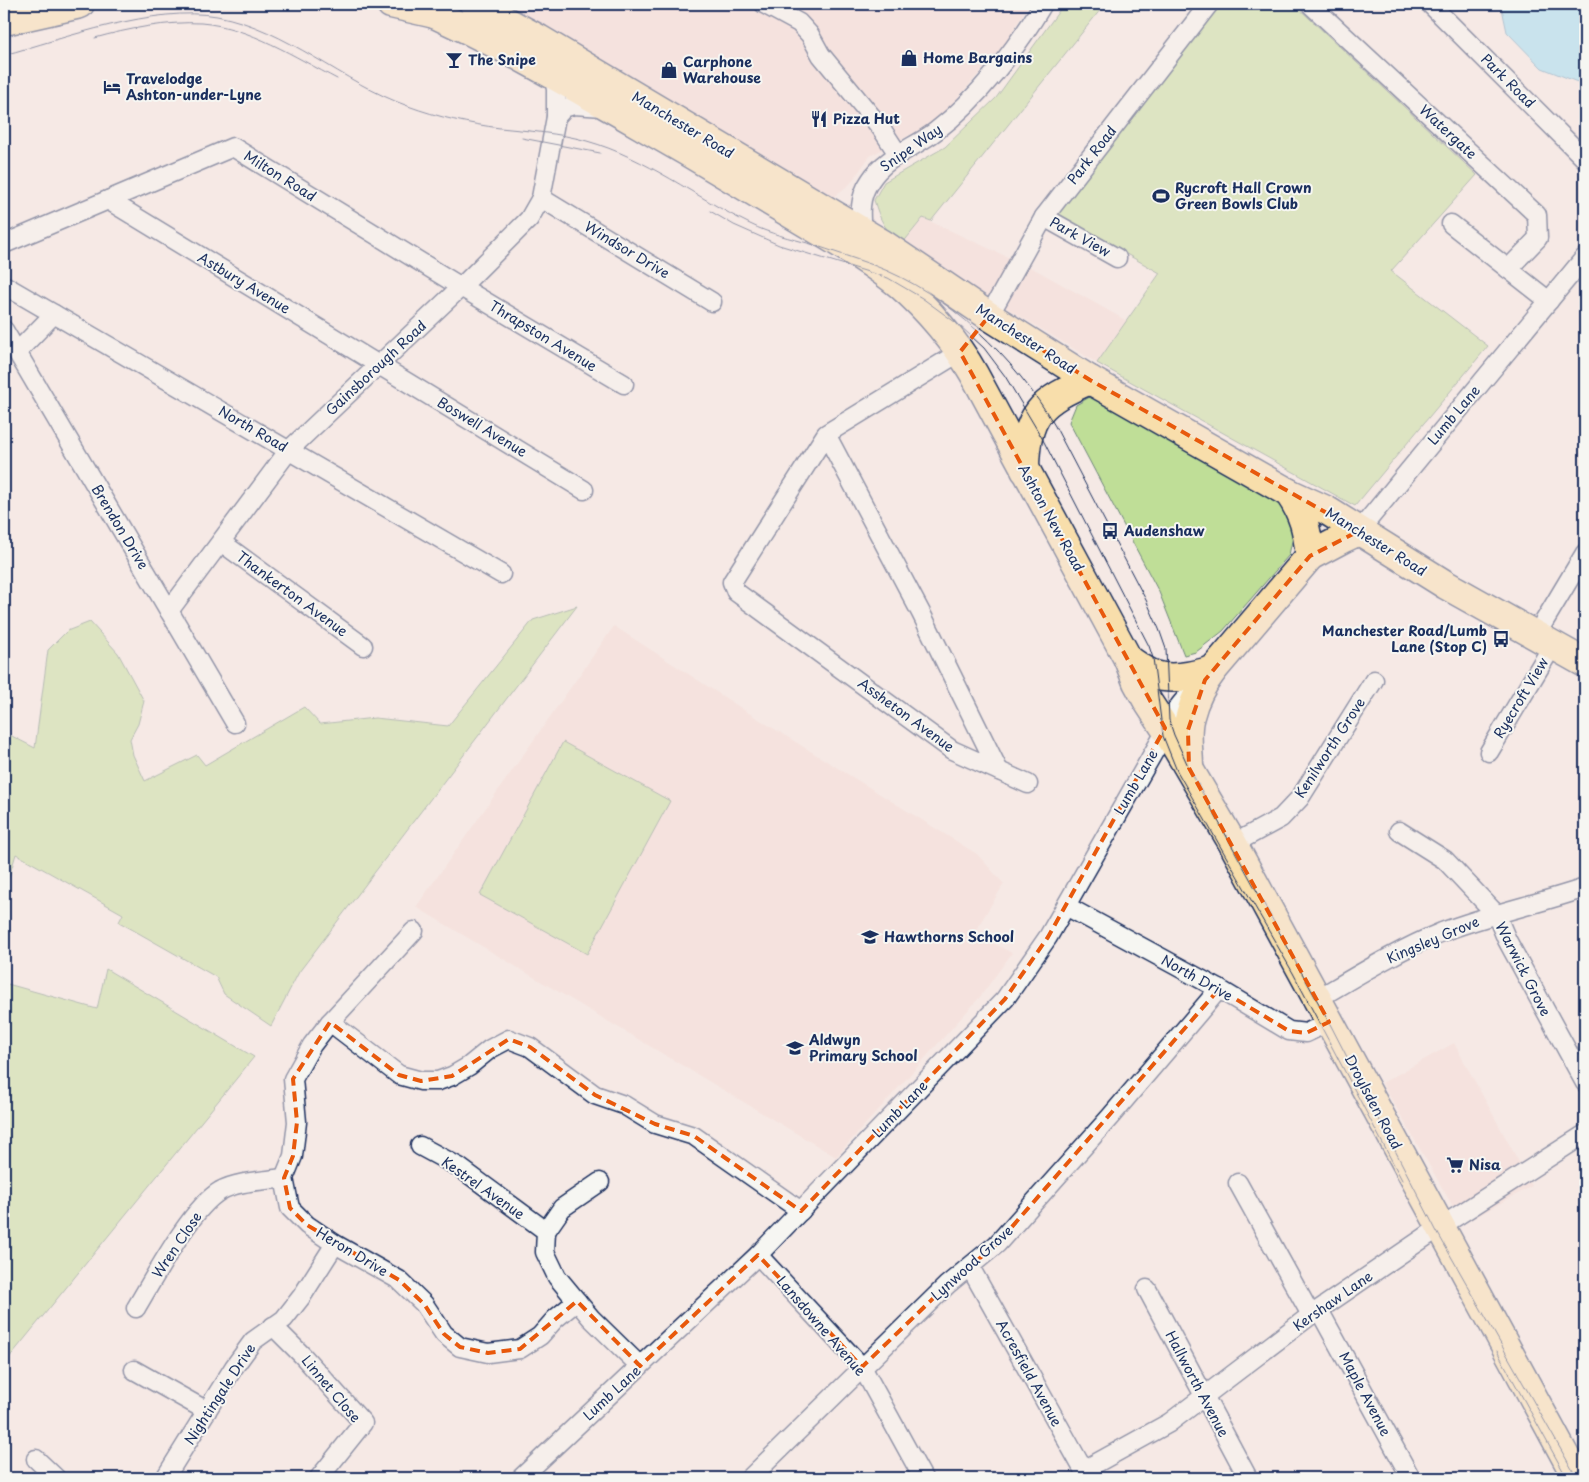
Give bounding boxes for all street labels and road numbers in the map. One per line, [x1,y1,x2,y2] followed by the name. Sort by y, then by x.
[1476,49,1540,113] street label: Park Road
[628,86,738,163] street label: Manchester Road
[1415,99,1482,164] street label: Watergate
[875,118,946,177] street label: Snipe Way
[1062,121,1121,189] street label: Park Road
[240,145,321,206] street label: Milton Road
[1046,211,1115,262] street label: Park View
[581,216,674,283] street label: Windsor Drive
[194,247,295,319] street label: Astbury Avenue
[485,295,601,376] street label: Thrapston Avenue
[972,298,1080,379] street label: Manchester Road
[320,315,431,420] street label: Gainsborough Road
[1422,380,1485,449] street label: Lumb Lane
[433,391,531,462] street label: Boswell Avenue
[215,400,292,457] street label: North Road
[1013,460,1090,575] street label: Ashton New Road
[87,480,154,573] street label: Brendon Drive
[1322,502,1431,581] street label: Manchester Road
[232,546,353,641] street label: Thankerton Avenue
[1488,653,1553,742] street label: Ryecroft View
[854,672,959,757] street label: Assheton Avenue
[1289,693,1370,802] street label: Kenilworth Grove
[1108,745,1163,818] street label: Lumb Lane
[1383,911,1482,968] street label: Kingsley Grove
[1491,918,1556,1020] street label: Warwick Grove
[1158,949,1237,1006] street label: North Drive
[1339,1050,1407,1153] street label: Droylsden Road
[867,1075,932,1142] street label: Lumb Lane
[437,1151,529,1224] street label: Kestrel Avenue
[147,1207,207,1282] street label: Wren Close
[926,1220,1017,1305] street label: Lynwood Grove
[312,1222,392,1281] street label: Heron Drive
[1289,1265,1377,1336] street label: Kershaw Lane
[772,1271,871,1381] street label: Lansdowne Avenue
[991,1315,1068,1430] street label: Acresfield Avenue
[1161,1327,1235,1441] street label: Hallworth Avenue
[179,1339,261,1449] street label: Nightingale Drive
[1334,1348,1397,1440] street label: Maple Avenue
[297,1350,366,1427] street label: Linnet Close
[578,1360,645,1425] street label: Lumb Lane

